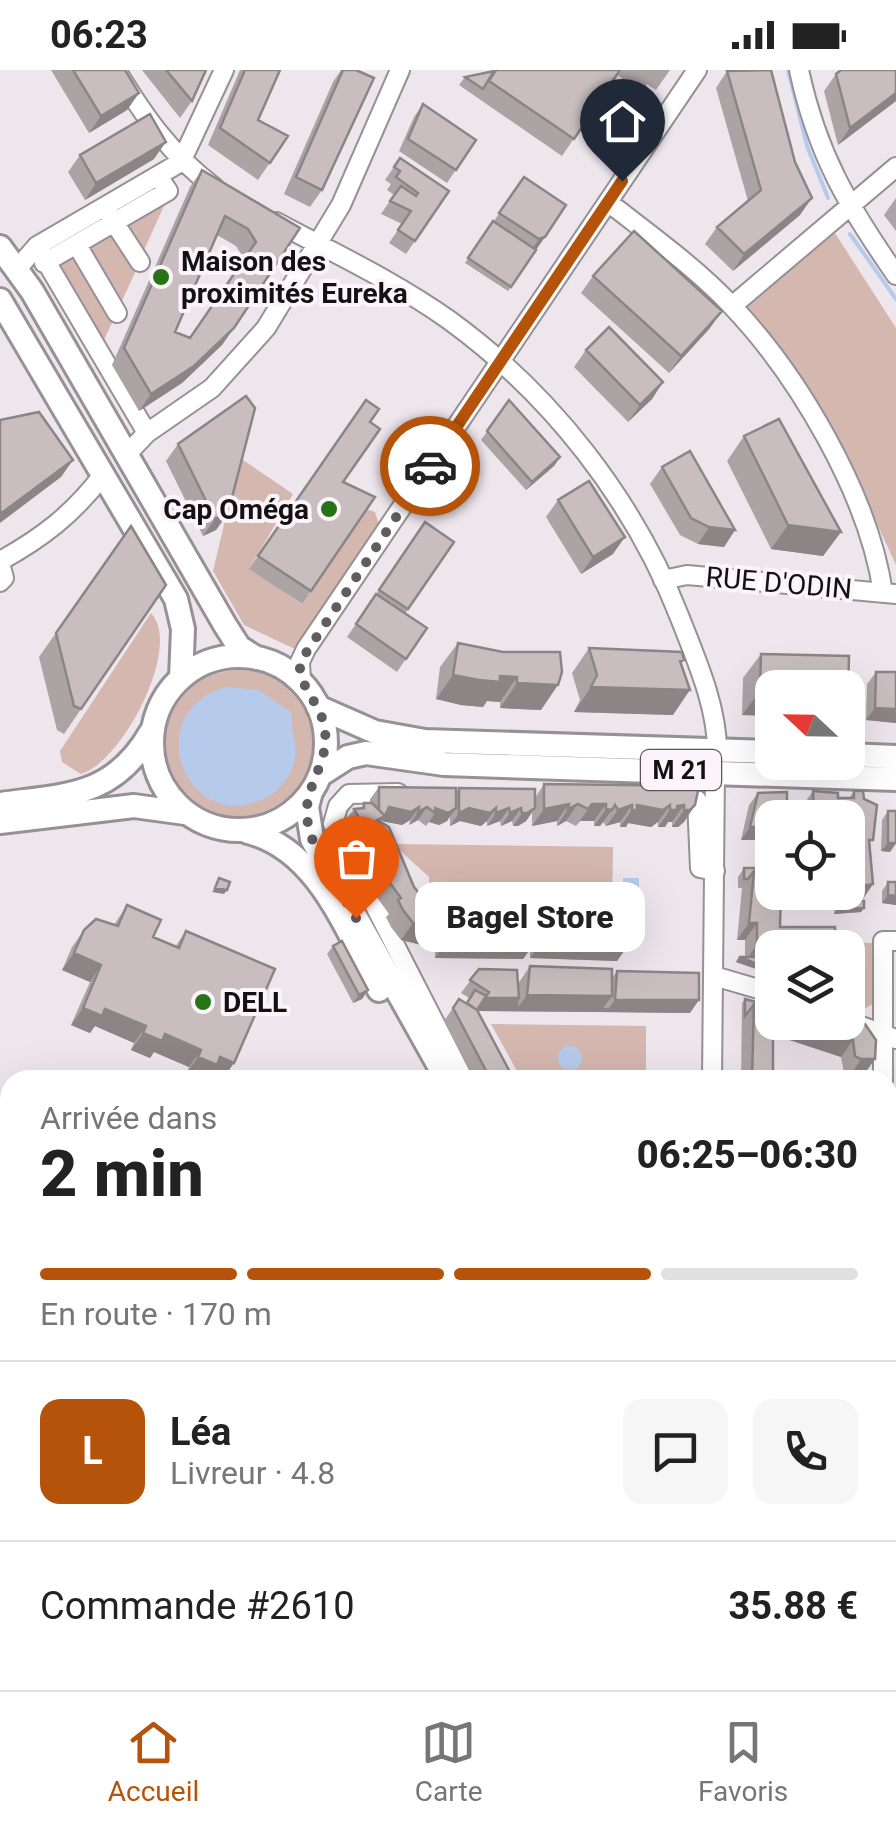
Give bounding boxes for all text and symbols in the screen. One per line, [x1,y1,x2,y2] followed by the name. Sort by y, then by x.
[50,13,148,57] text: 06:23
[580,79,665,182] pin
[595,94,650,149] icon: home
[181,245,408,310] place label: Maison des proximités Eureka
[150,266,172,288] marker: Maison des proximités Eureka
[380,416,480,516] courier
[403,439,458,494] icon: car
[163,493,309,526] place label: Cap Oméga
[318,498,340,520] marker: Cap Oméga
[704,560,854,606] street label: RUE D'ODIN
[755,670,865,780] north arrow
[755,670,865,1040] map controls
[641,750,721,790] road number: M 21
[755,800,865,910] button: locate
[314,816,399,919] pin
[329,831,384,886] icon: bag
[416,883,646,953] callout: Bagel Store
[446,898,614,936] text: Bagel Store
[755,930,865,1040] button: layers
[223,986,287,1019] place label: DELL
[192,991,214,1013] marker: DELL
[40,1099,217,1137] text: Arrivée dans
[637,1133,858,1177] text: 06:25–06:30
[40,1136,204,1212] text: 2 min
[40,1295,272,1333] text: En route · 170 m
[623,1399,728,1504] button: chat
[753,1399,858,1504] button: phone
[170,1410,231,1454] text: Léa
[82,1429,103,1473] text: L
[170,1454,335,1492] text: Livreur · 4.8
[40,1584,355,1628] text: Commande #2610
[729,1584,858,1628] text: 35.88 €
[108,1715,199,1808] tab: Accueil
[415,1715,482,1808] tab: Carte
[698,1715,788,1808] tab: Favoris

